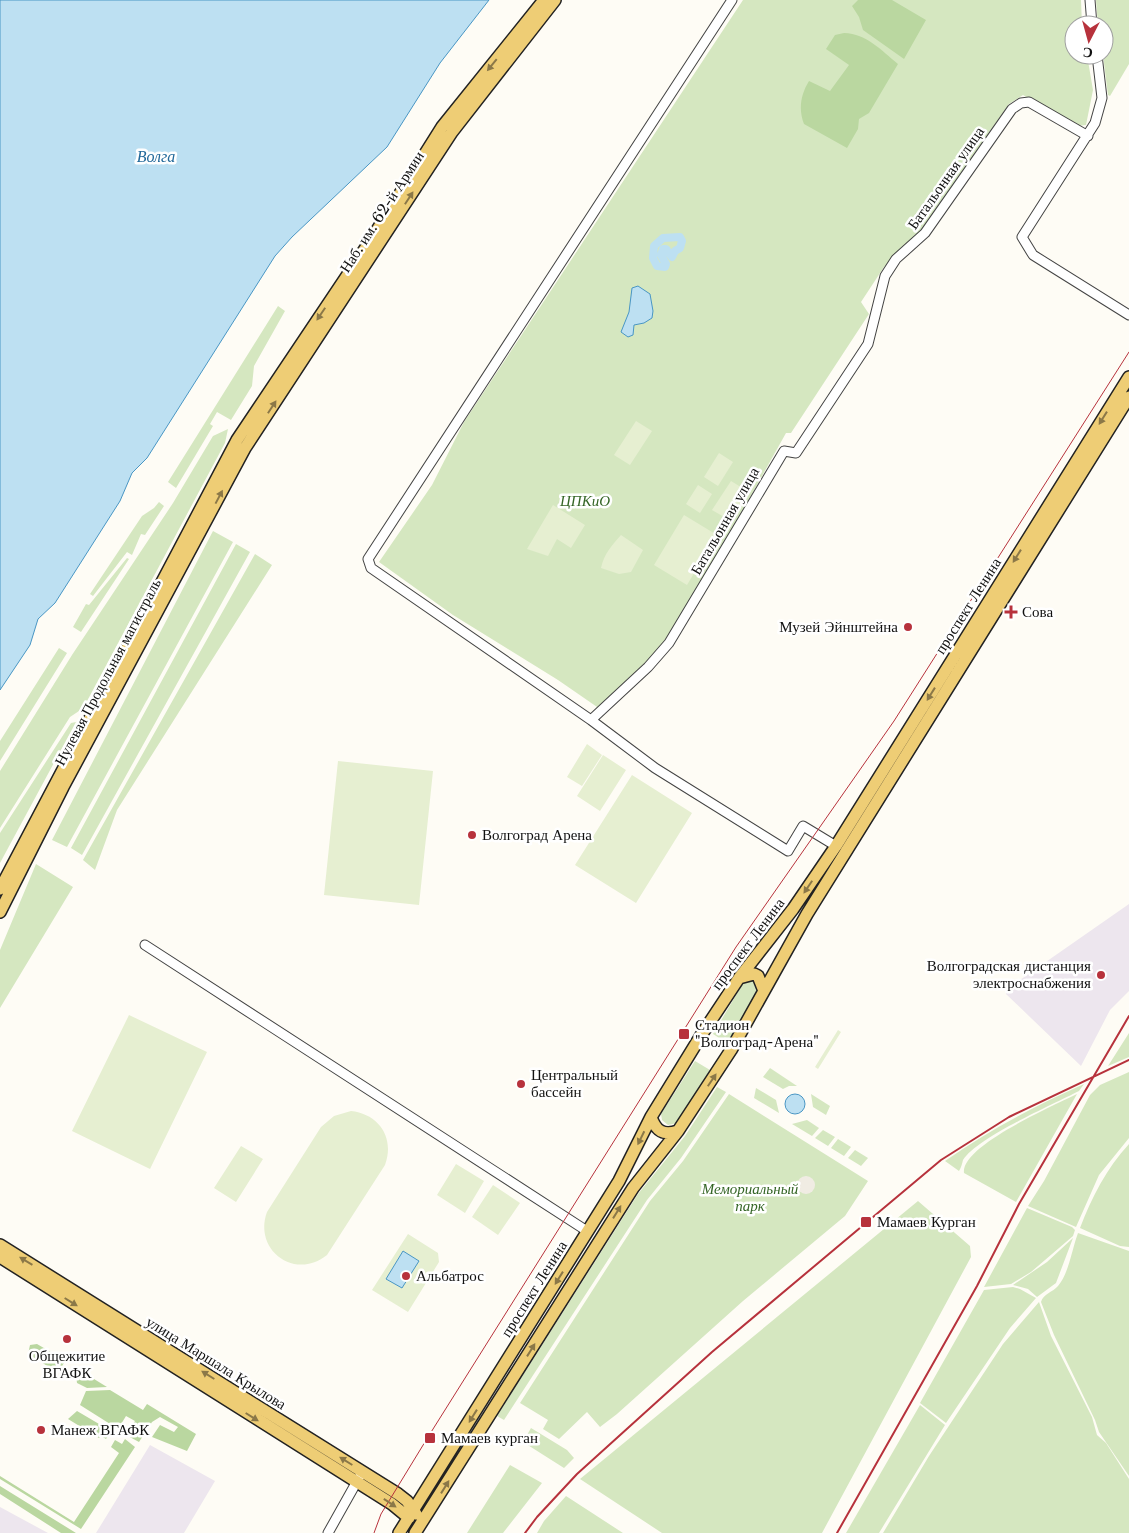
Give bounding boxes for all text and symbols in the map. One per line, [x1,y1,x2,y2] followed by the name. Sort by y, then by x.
[1064,15,1114,65] north arrow
[1082,43,1094,62] text: С
[486,58,497,71] one-way arrow
[903,122,988,233] street label: Батальонная улица
[137,146,175,166] water label: Волга
[335,147,428,276] street label: Наб. им. 62-й Армии
[404,191,414,204] one-way arrow
[316,308,326,321] one-way arrow
[267,400,277,413] one-way arrow
[1099,412,1108,425] one-way arrow
[686,463,763,578] street label: Батальонная улица
[214,491,223,504] one-way arrow
[559,491,610,510] park label: ЦПКиО
[1012,550,1022,563] one-way arrow
[930,554,1005,657] street label: проспект Ленина
[50,575,165,769] street label: Нулевая Продольная магистраль
[1022,602,1053,621] place label: Сова
[1004,605,1018,619] marker: Сова
[779,617,898,636] place label: Музей Эйнштейна
[902,621,914,633] marker: Музей Эйнштейна
[926,687,936,701] one-way arrow
[482,825,592,844] place label: Волгоград Арена
[466,829,478,841] marker: Волгоград Арена
[803,880,813,893] one-way arrow
[707,894,789,993] street label: проспект Ленина
[927,956,1091,992] place label: Волгоградская дистанция электроснабжения
[1095,969,1107,981] marker: Волгоградская дистанция электроснабжения
[695,1015,819,1051] place label: Стадион "Волгоград-Арена"
[677,1027,691,1041] marker: Стадион "Волгоград-Арена"
[531,1065,618,1101] place label: Центральный бассейн
[707,1073,716,1087] one-way arrow
[515,1078,527,1090] marker: Центральный бассейн
[637,1131,645,1145] one-way arrow
[701,1179,799,1215] park label: Мемориальный парк
[613,1205,622,1219] one-way arrow
[877,1212,976,1231] place label: Мамаев Курган
[859,1215,873,1229] marker: Мамаев Курган
[496,1237,571,1340] street label: проспект Ленина
[19,1256,32,1265] one-way arrow
[416,1266,484,1285] place label: Альбатрос
[400,1270,412,1282] marker: Альбатрос
[554,1271,563,1284] one-way arrow
[64,1297,78,1307] one-way arrow
[143,1312,290,1414] street label: улица Маршала Крылова
[61,1333,73,1345] marker: Общежитие ВГАФК
[526,1343,536,1356] one-way arrow
[29,1346,105,1382] place label: Общежитие ВГАФК
[201,1371,214,1380] one-way arrow
[469,1410,478,1423] one-way arrow
[246,1412,259,1422] one-way arrow
[51,1420,150,1439] place label: Манеж ВГАФК
[35,1424,47,1436] marker: Манеж ВГАФК
[441,1428,538,1447] place label: Мамаев курган
[423,1431,437,1445] marker: Мамаев курган
[339,1457,352,1466] one-way arrow
[440,1481,449,1494] one-way arrow
[383,1499,397,1508] one-way arrow

